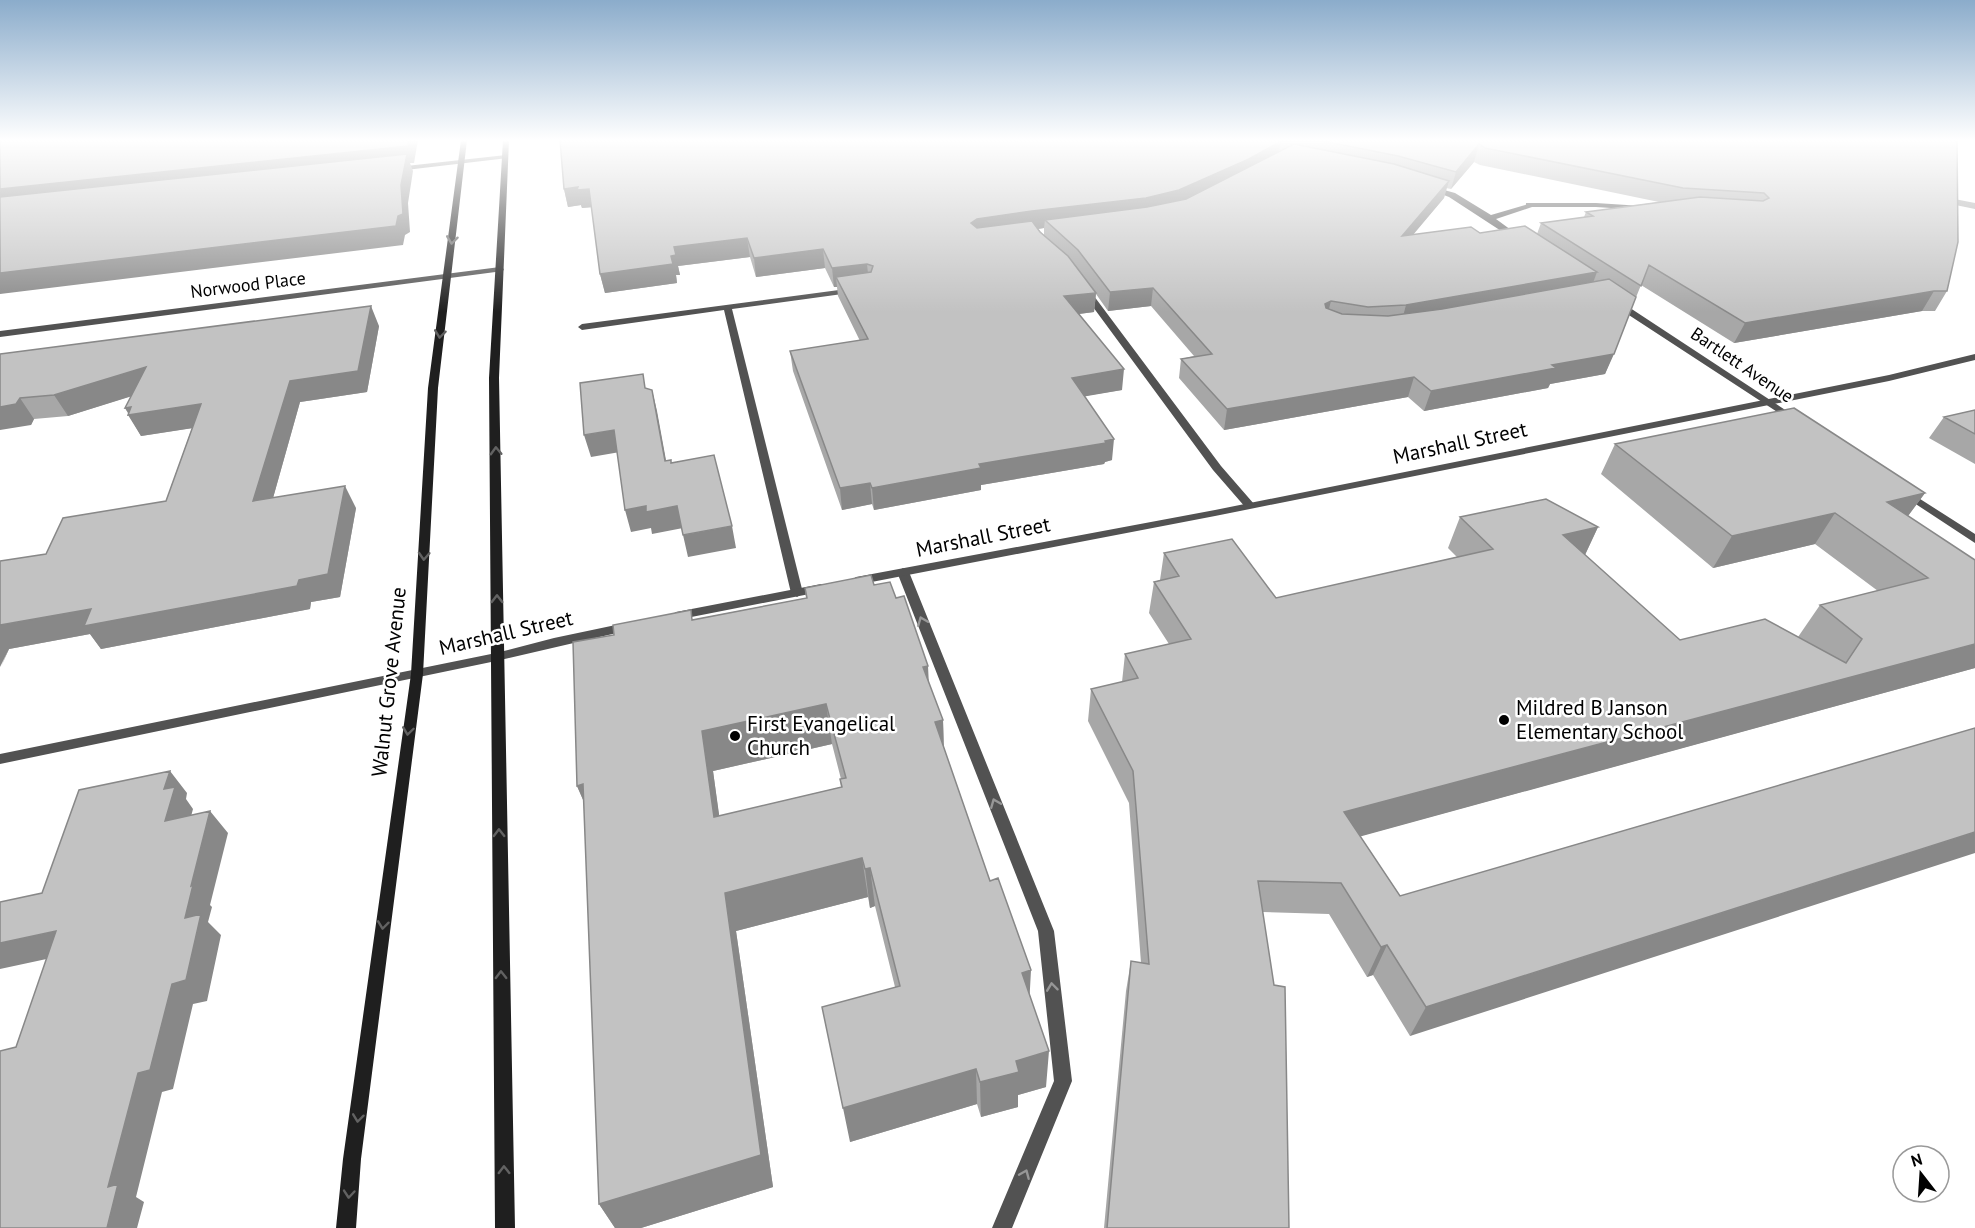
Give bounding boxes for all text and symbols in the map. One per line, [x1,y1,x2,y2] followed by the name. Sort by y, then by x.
[446,235,458,244] one-way arrow
[189,266,307,303] street label: Norwood Place
[1686,322,1798,407] street label: Bartlett Avenue
[434,329,447,339] one-way arrow
[1390,415,1529,470] street label: Marshall Street
[489,447,502,456] one-way arrow
[913,510,1052,563] street label: Marshall Street
[417,551,430,560] one-way arrow
[365,586,412,778] street label: Walnut Grove Avenue
[491,594,503,603] one-way arrow
[436,604,575,661] street label: Marshall Street
[917,617,930,627] one-way arrow
[1516,694,1683,745] place label: Mildred B Janson Elementary School
[747,710,895,761] place label: First Evangelical Church
[1497,713,1511,727] marker: Mildred B Janson Elementary School
[402,727,414,736] one-way arrow
[728,729,742,743] marker: First Evangelical Church
[990,798,1002,809] one-way arrow
[493,828,505,837] one-way arrow
[377,920,389,929] one-way arrow
[495,970,507,979] one-way arrow
[1047,983,1059,992] one-way arrow
[352,1114,364,1123] one-way arrow
[1891,1144,1951,1204] north arrow
[1909,1149,1925,1171] text: N
[498,1165,510,1174] one-way arrow
[1018,1169,1030,1180] one-way arrow
[343,1189,356,1198] one-way arrow

